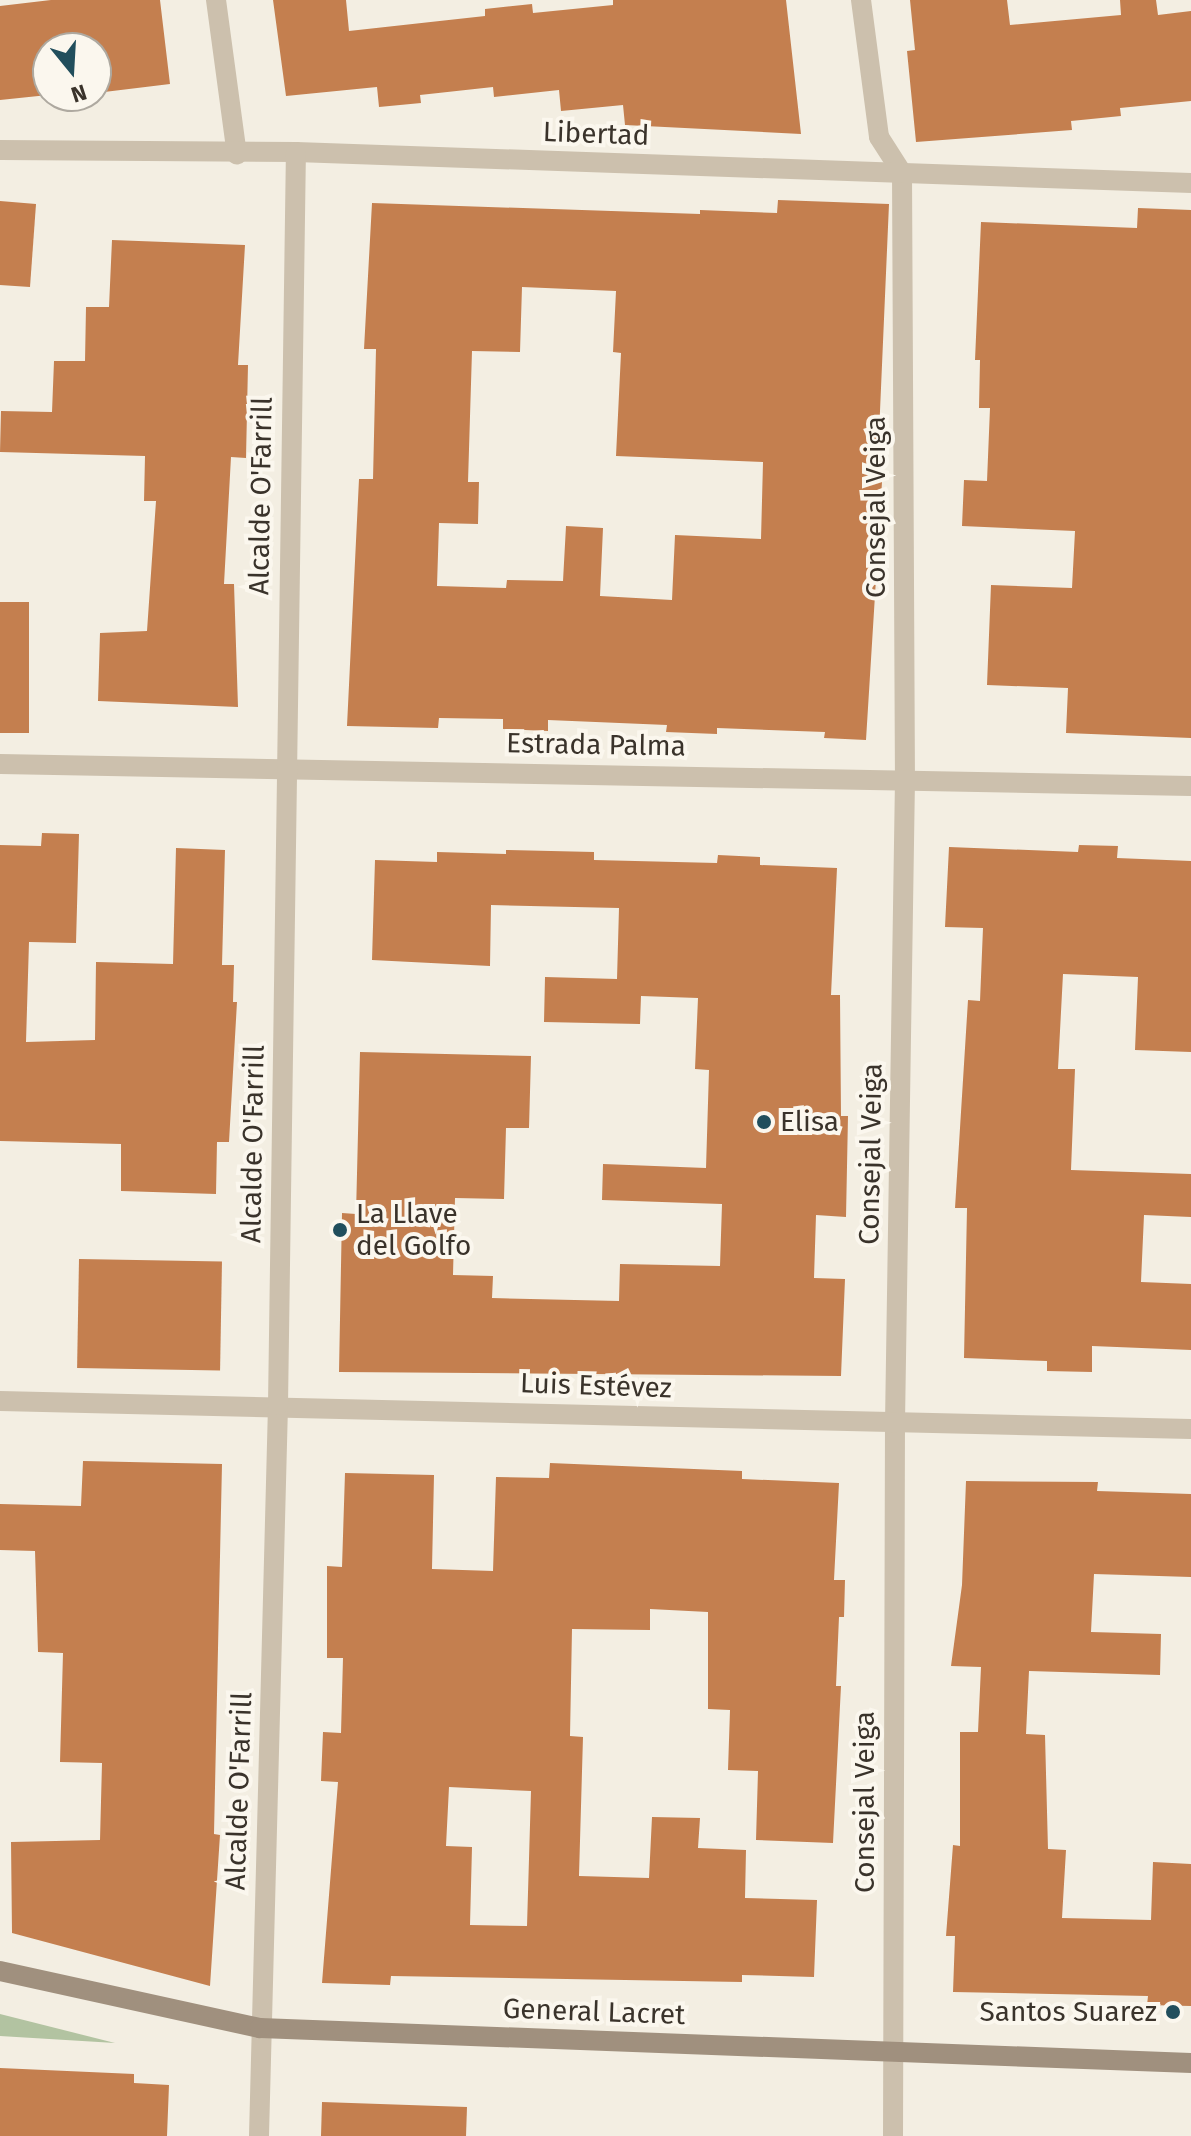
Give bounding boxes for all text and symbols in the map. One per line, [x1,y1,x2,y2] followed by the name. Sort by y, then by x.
[32,32,112,112] north arrow
[68,78,90,108] text: N
[542,115,650,153] street label: Libertad
[242,397,280,595] street label: Alcalde O'Farrill
[859,416,893,598] street label: Consejal Veiga
[506,727,686,763] street label: Estrada Palma
[234,1045,272,1243] street label: Alcalde O'Farrill
[853,1063,889,1245] street label: Consejal Veiga
[780,1105,839,1139] place label: Elisa
[755,1113,773,1131] marker: Elisa
[356,1197,471,1263] place label: La Llave del Golfo
[331,1221,349,1239] marker: La Llave del Golfo
[519,1367,673,1405] street label: Luis Estévez
[219,1691,259,1891] street label: Alcalde O'Farrill
[848,1711,882,1893] street label: Consejal Veiga
[502,1992,686,2032] street label: General Lacret
[980,1995,1157,2029] place label: Santos Suarez
[1164,2003,1182,2021] marker: Santos Suarez

